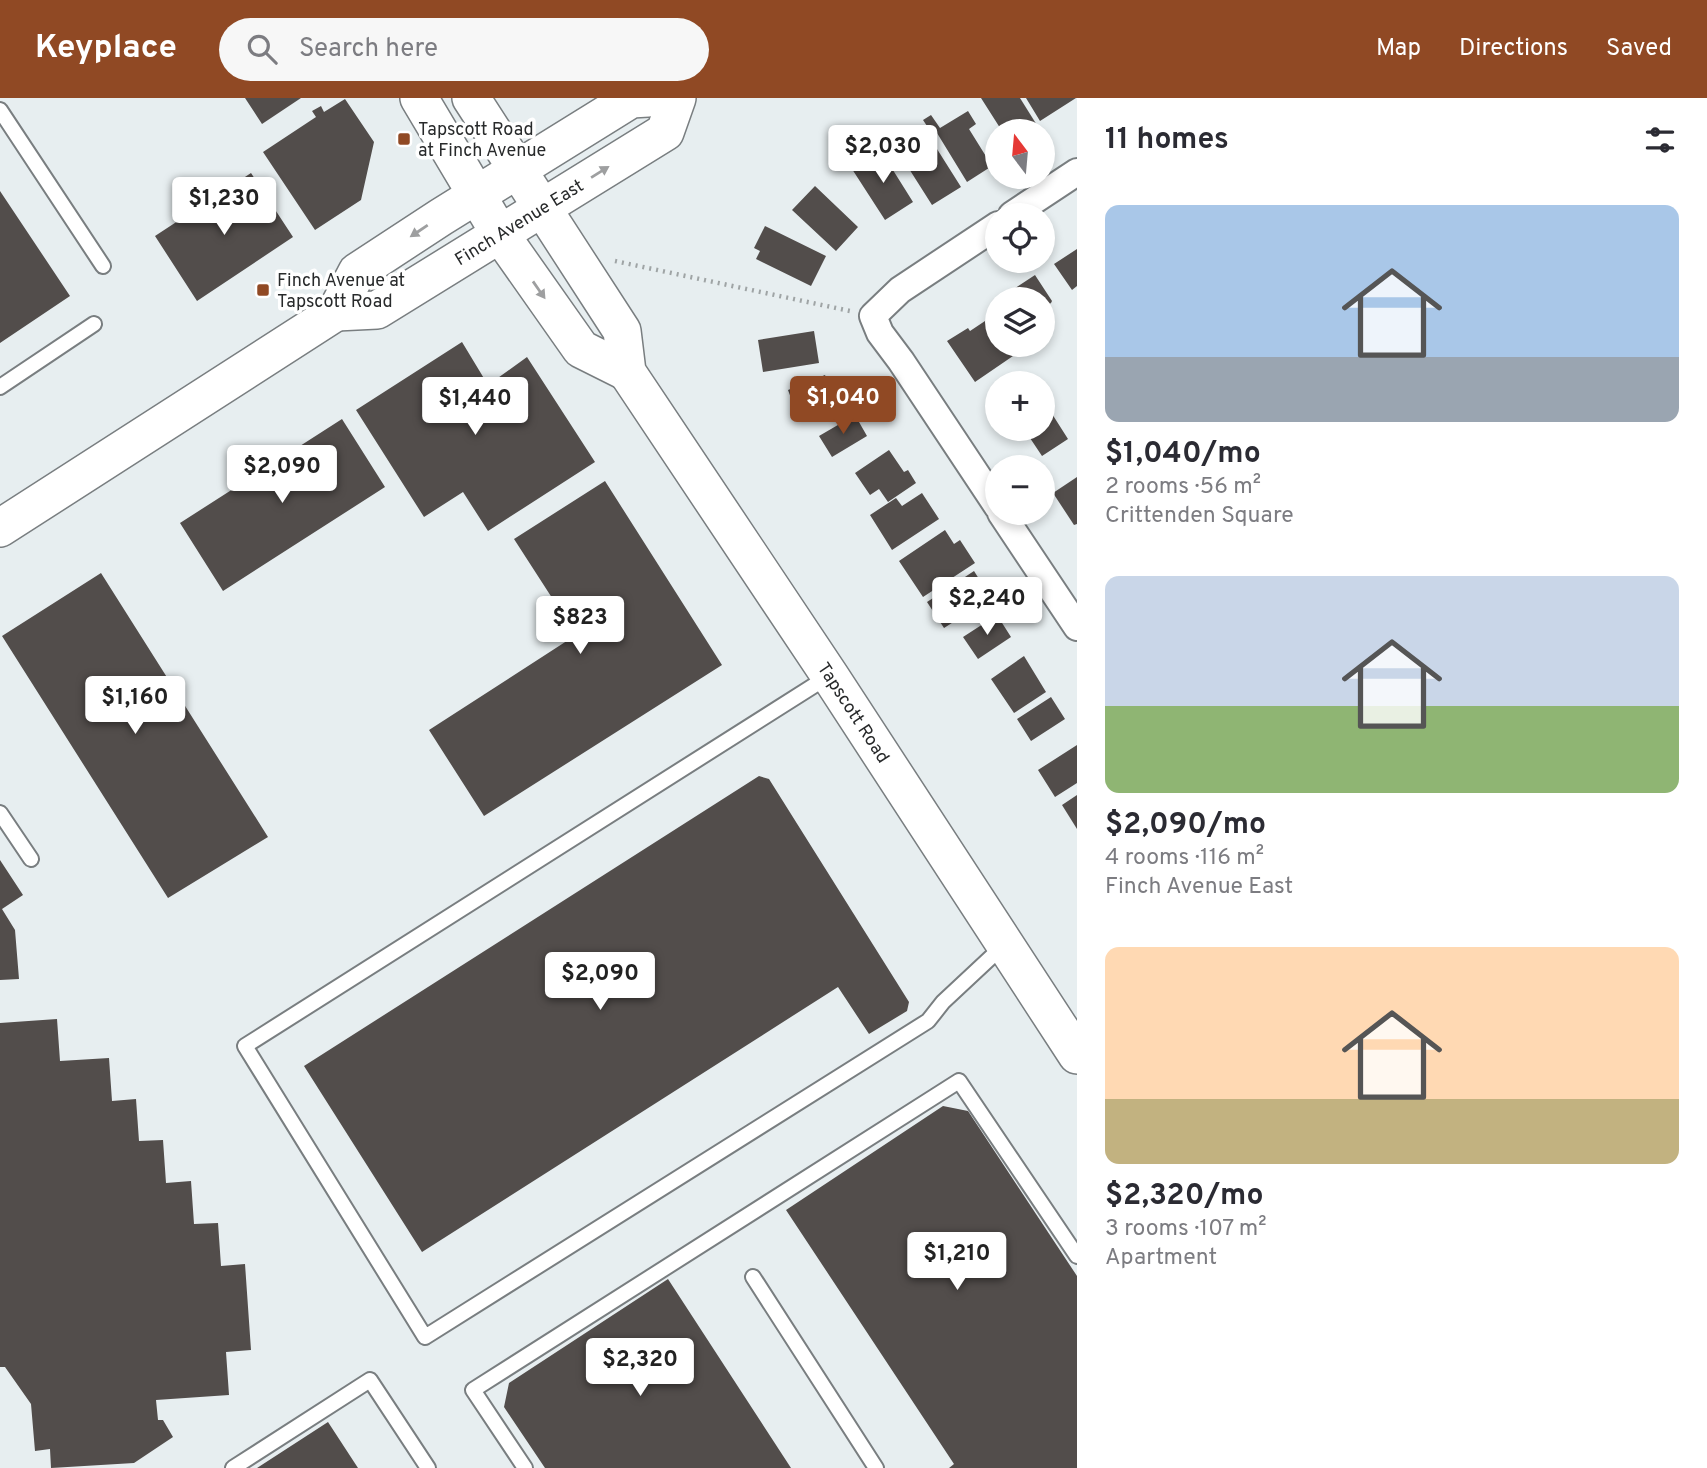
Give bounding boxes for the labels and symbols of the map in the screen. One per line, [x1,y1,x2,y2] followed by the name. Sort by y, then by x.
[418,119,546,163] place label: Tapscott Road at Finch Avenue
[985,119,1055,189] north arrow
[826,126,940,185] pin: $2,030
[396,131,412,147] marker: Tapscott Road at Finch Avenue
[591,166,610,179] one-way arrow
[451,175,589,272] street label: Finch Avenue East
[167,178,281,237] pin: $1,230
[410,224,428,238] one-way arrow
[277,270,405,314] place label: Finch Avenue at Tapscott Road
[532,281,546,299] one-way arrow
[255,282,271,298] marker: Finch Avenue at Tapscott Road
[786,376,900,436] pin: $1,040
[418,378,532,437] pin: $1,440
[225,446,339,505] pin: $2,090
[930,578,1044,637] pin: $2,240
[539,596,621,656] pin: $823
[811,659,894,768] street label: Tapscott Road
[78,676,192,736] pin: $1,160
[543,953,657,1012] pin: $2,090
[900,1232,1014,1292] pin: $1,210
[583,1338,697,1398] pin: $2,320

